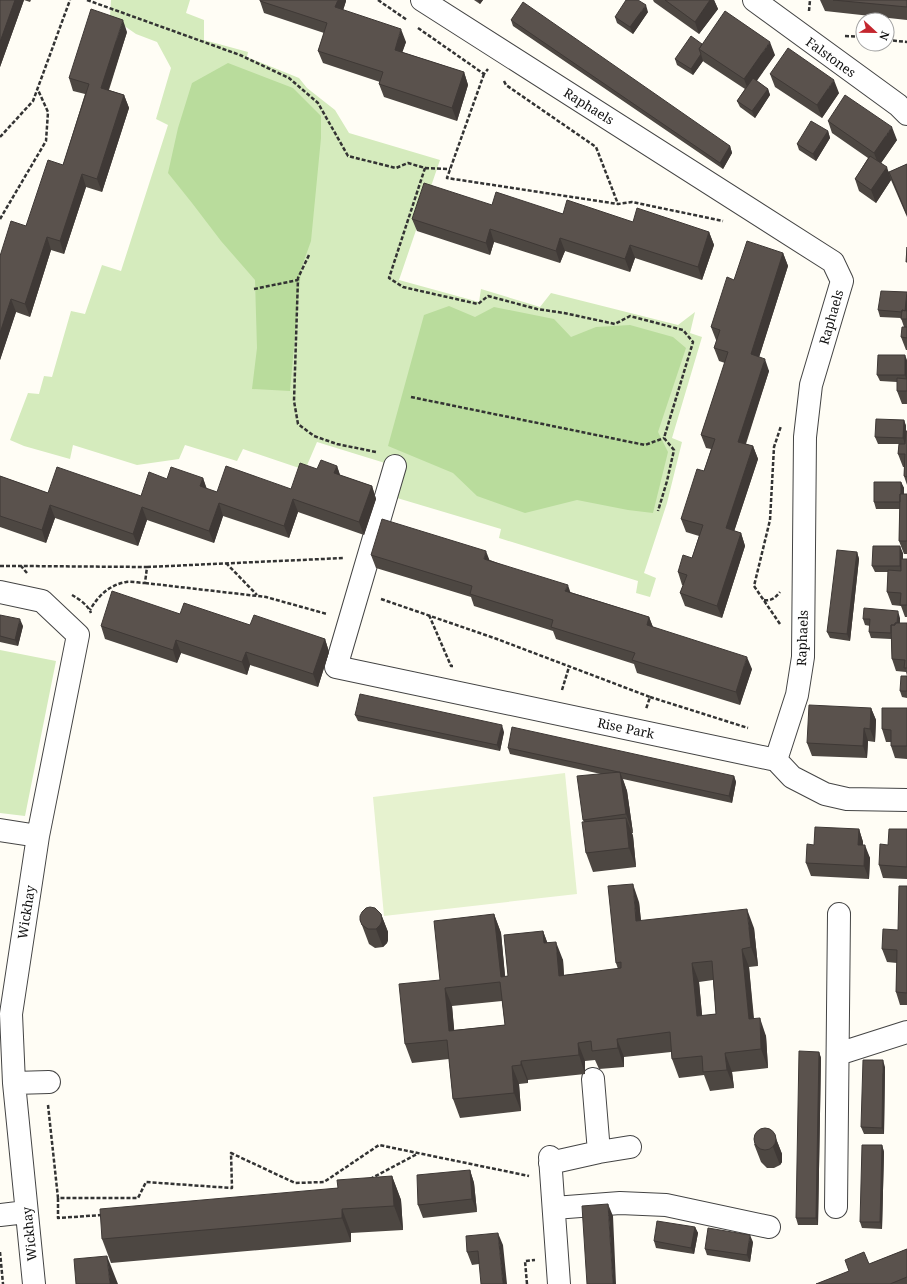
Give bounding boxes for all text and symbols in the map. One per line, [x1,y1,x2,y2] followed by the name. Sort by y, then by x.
[855,12,895,52] north arrow
[876,29,893,43] text: N
[802,33,860,81] street label: Falstones
[560,83,618,129] street label: Raphaels
[815,287,847,347] street label: Raphaels
[792,609,812,666] street label: Raphaels
[596,713,657,743] street label: Rise Park
[13,883,39,940] street label: Wickhay
[17,1205,41,1262] street label: Wickhay

